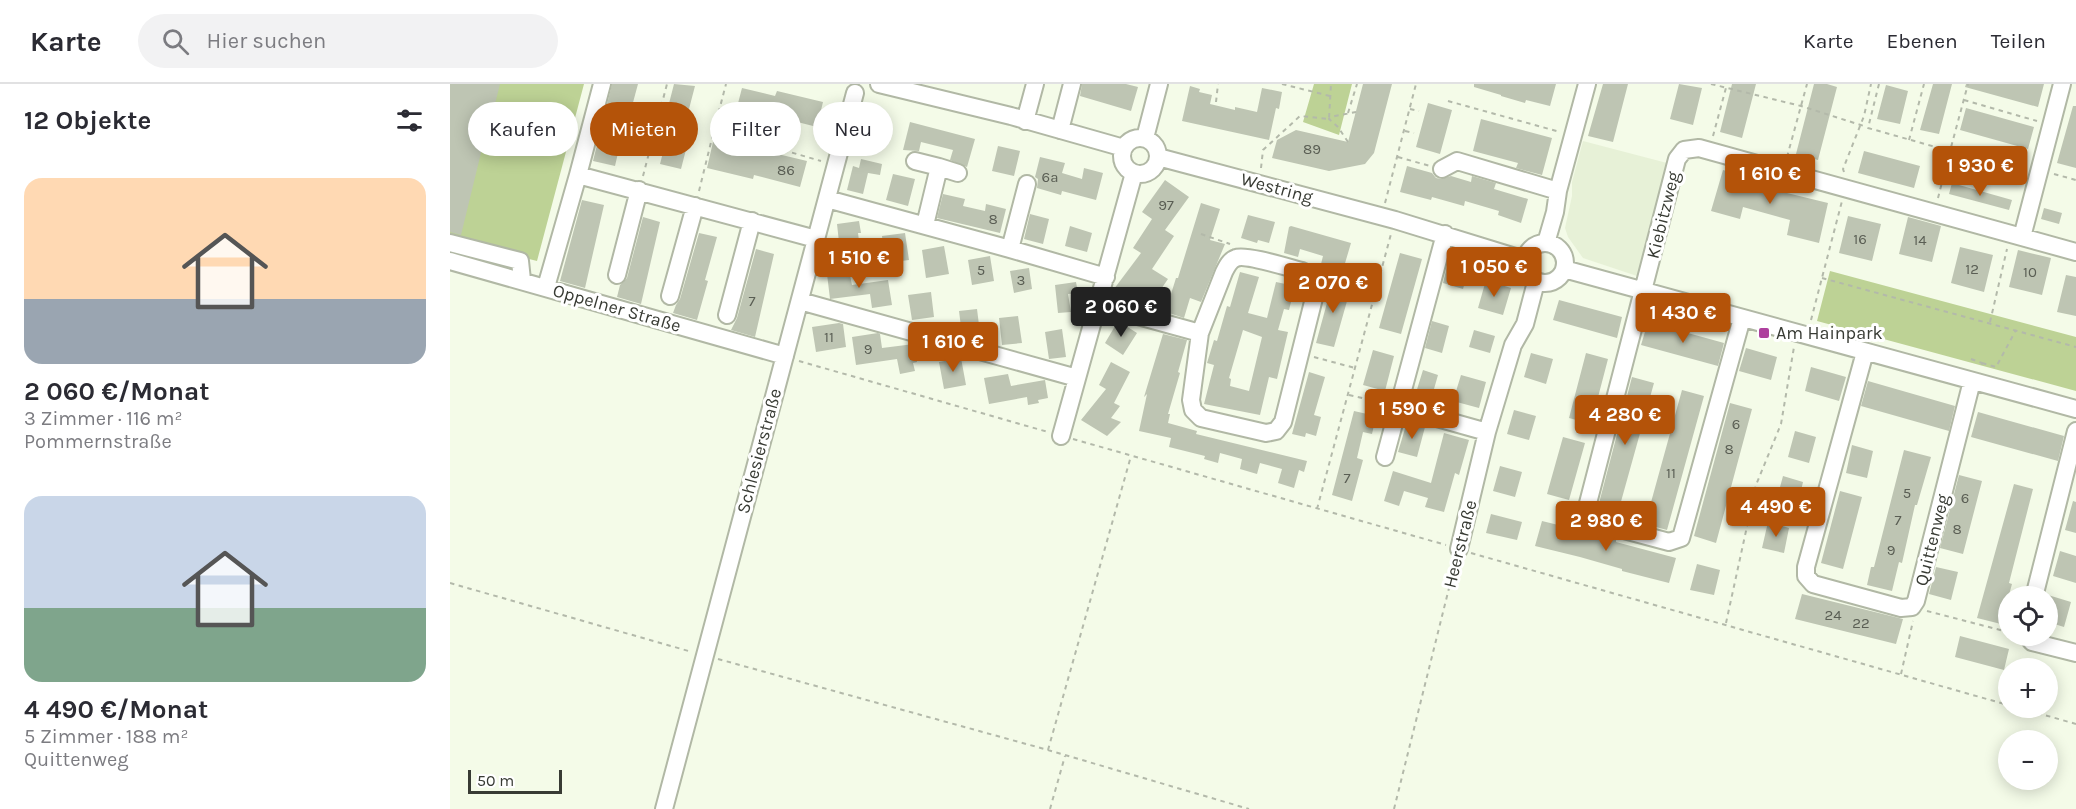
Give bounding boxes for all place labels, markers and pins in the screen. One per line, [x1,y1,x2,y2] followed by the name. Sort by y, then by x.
[1925,146,2035,197] pin: 1 930 €
[1715,154,1825,205] pin: 1 610 €
[804,238,914,289] pin: 1 510 €
[1439,247,1549,298] pin: 1 050 €
[1278,263,1388,314] pin: 2 070 €
[1066,287,1176,338] pin: 2 060 €
[1628,293,1738,344] pin: 1 430 €
[898,322,1008,373] pin: 1 610 €
[1776,322,1883,344] place label: Am Hainpark
[1757,326,1771,340] marker: Am Hainpark
[1357,389,1467,440] pin: 1 590 €
[1570,395,1680,446] pin: 4 280 €
[1721,487,1831,538] pin: 4 490 €
[1551,501,1661,552] pin: 2 980 €

